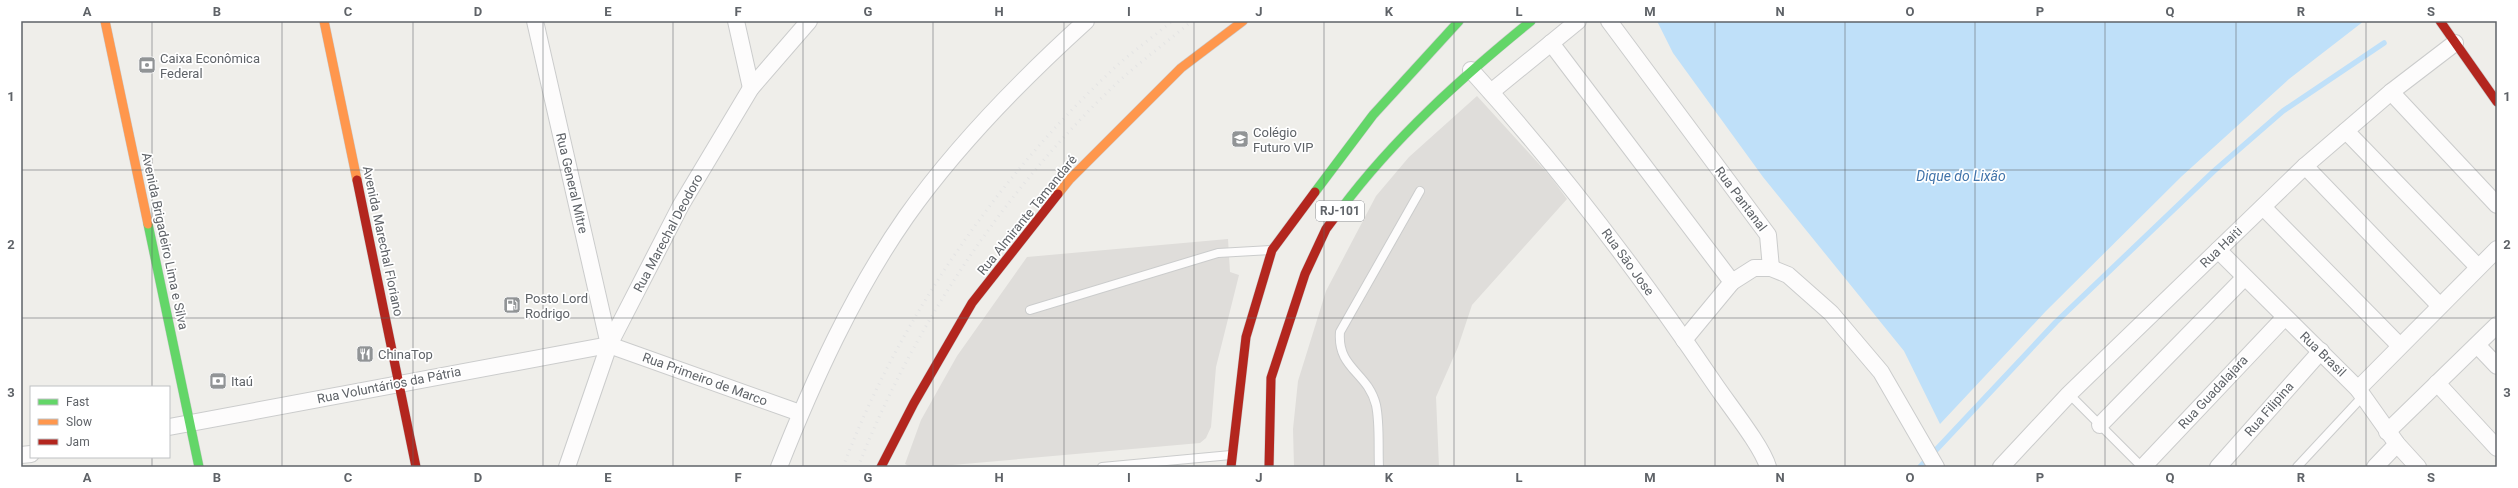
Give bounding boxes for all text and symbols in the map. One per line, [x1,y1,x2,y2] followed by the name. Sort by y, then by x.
[83,4,92,19] text: A
[213,4,221,19] text: B
[344,4,353,19] text: C
[474,4,482,19] text: D
[604,4,612,19] text: E
[734,4,742,19] text: F
[864,4,873,19] text: G
[994,4,1004,19] text: H
[1127,4,1131,19] text: I
[1255,4,1263,19] text: J
[1385,4,1394,19] text: K
[1515,4,1523,19] text: L
[1644,4,1656,19] text: M
[1775,4,1785,19] text: N
[1906,4,1915,19] text: O
[2036,4,2044,19] text: P
[2166,4,2175,19] text: Q
[2297,4,2306,19] text: R
[2427,4,2435,19] text: S
[160,51,260,81] place label: Caixa Econômica Federal
[137,55,157,75] bank icon: Caixa Econômica Federal
[7,89,15,104] text: 1
[2503,89,2511,104] text: 1
[1253,125,1314,155] place label: Colégio Futuro VIP
[1230,129,1250,149] school or university icon: Colégio Futuro VIP
[553,131,591,235] street label: Rua General Mitre
[139,151,191,331] street label: Avenida Brigadeiro Lima e Silva
[974,152,1080,278] street label: Rua Almirante Tamandaré
[360,164,406,318] street label: Avenida Marechal Floriano
[1712,164,1770,234] street label: Rua Pantanal
[1916,168,2006,184] water label: Dique do Lixão
[630,171,706,295] street label: Rua Marechal Deodoro
[1316,201,1364,221] road number: RJ-101
[2197,223,2245,271] street label: Rua Haiti
[1599,226,1657,298] street label: Rua Sāo Jose
[7,237,15,252] text: 2
[2503,237,2511,252] text: 2
[525,291,588,321] place label: Posto Lord Rodrigo
[502,295,522,315] fuel station icon: Posto Lord Rodrigo
[2297,329,2349,379] street label: Rua Brasil
[355,344,375,364] restaurant icon: ChinaTop
[378,347,433,362] place label: ChinaTop
[640,349,770,409] street label: Rua Primeiro de Marco
[2175,352,2251,432] street label: Rua Guadalajara
[316,364,462,406] street label: Rua Voluntários da Pátria
[208,371,228,391] bank icon: Itaú
[231,374,253,389] place label: Itaú
[2241,379,2297,439] street label: Rua Filipina
[7,385,15,400] text: 3
[2503,385,2511,400] text: 3
[30,386,170,458] legend
[66,395,89,409] text: Fast
[66,415,92,429] text: Slow
[66,435,90,449] text: Jam
[83,470,92,485] text: A
[213,470,221,485] text: B
[344,470,353,485] text: C
[474,470,482,485] text: D
[604,470,612,485] text: E
[734,470,742,485] text: F
[864,470,873,485] text: G
[994,470,1004,485] text: H
[1127,470,1131,485] text: I
[1255,470,1263,485] text: J
[1385,470,1394,485] text: K
[1515,470,1523,485] text: L
[1644,470,1656,485] text: M
[1775,470,1785,485] text: N
[1906,470,1915,485] text: O
[2036,470,2044,485] text: P
[2166,470,2175,485] text: Q
[2297,470,2306,485] text: R
[2427,470,2435,485] text: S

